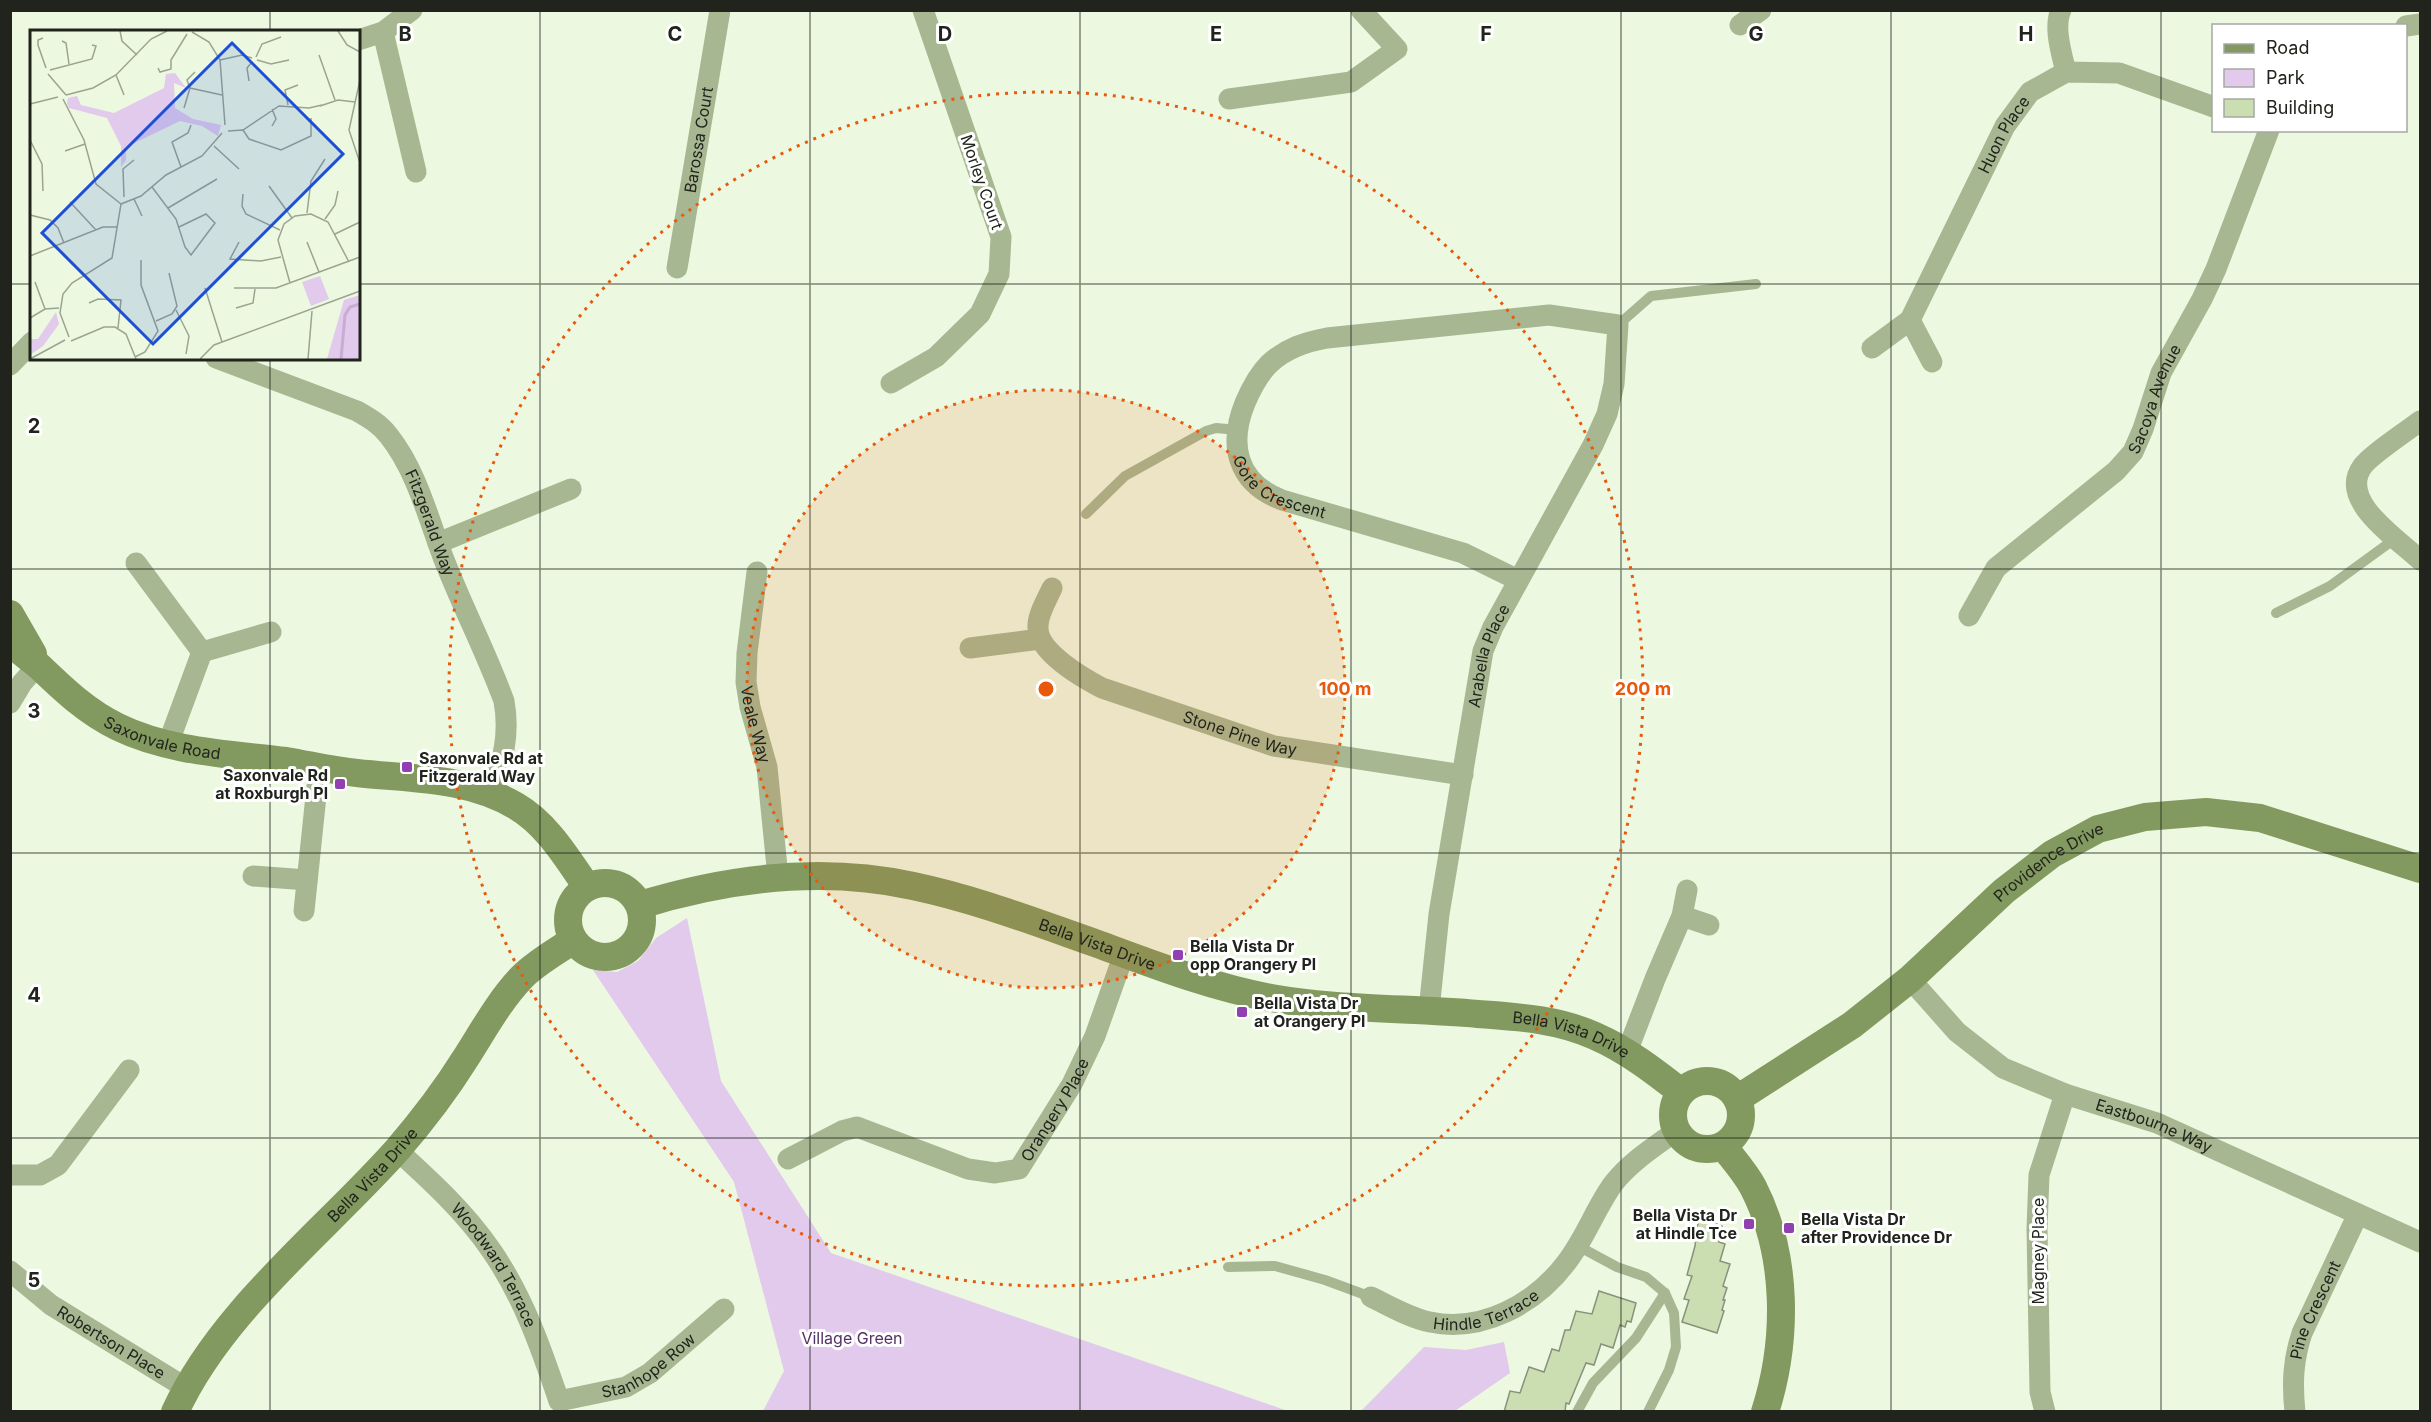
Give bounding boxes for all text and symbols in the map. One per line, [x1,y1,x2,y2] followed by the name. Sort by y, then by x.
[398,22,412,46] text: B
[668,22,682,46] text: C
[938,22,952,46] text: D
[1210,22,1222,46] text: E
[1480,22,1492,46] text: F
[1748,22,1764,46] text: G
[2019,22,2033,46] text: H
[2212,24,2407,132] legend
[30,30,360,360] inset map
[2266,37,2309,58] text: Road
[2266,67,2305,88] text: Park
[680,85,717,194] street label: Barossa Court
[1973,92,2034,177] street label: Huon Place
[2266,97,2334,118] text: Building
[956,132,1008,232] street label: Morley Court
[2123,341,2185,457] street label: Sacoya Avenue
[28,414,40,438] text: 2
[1229,453,1328,522] street label: Gore Crescent
[401,466,460,579] street label: Fitzgerald Way
[1464,600,1514,709] street label: Arabella Place
[1319,678,1371,699] text: 100 m
[1615,678,1671,699] text: 200 m
[1036,679,1056,699] centre of rings
[737,684,775,765] street label: Veale Way
[28,699,40,723] text: 3
[1181,706,1298,759] street label: Stone Pine Way
[100,711,222,763] street label: Saxonvale Road
[419,748,543,786] place label: Saxonvale Rd at Fitzgerald Way
[400,760,414,774] marker: Saxonvale Rd at Fitzgerald Way
[215,765,328,803] place label: Saxonvale Rd at Roxburgh Pl
[333,777,347,791] marker: Saxonvale Rd at Roxburgh Pl
[1989,818,2106,906] street label: Providence Drive
[1036,914,1158,974] street label: Bella Vista Drive
[1190,936,1316,974] place label: Bella Vista Dr opp Orangery Pl
[1171,948,1185,962] marker: Bella Vista Dr opp Orangery Pl
[27,983,41,1007] text: 4
[1254,993,1365,1031] place label: Bella Vista Dr at Orangery Pl
[1235,1005,1249,1019] marker: Bella Vista Dr at Orangery Pl
[1512,1007,1634,1062] street label: Bella Vista Drive
[1016,1055,1093,1165] street label: Orangery Place
[2093,1094,2216,1157] street label: Eastbourne Way
[323,1123,422,1226] street label: Bella Vista Drive
[2028,1198,2048,1304] street label: Magney Place
[447,1199,541,1330] street label: Woodward Terrace
[1633,1205,1737,1243] place label: Bella Vista Dr at Hindle Tce
[1801,1209,1952,1247] place label: Bella Vista Dr after Providence Dr
[1742,1217,1756,1231] marker: Bella Vista Dr at Hindle Tce
[1782,1221,1796,1235] marker: Bella Vista Dr after Providence Dr
[2286,1257,2345,1361] street label: Pine Crescent
[28,1268,40,1292] text: 5
[1432,1285,1543,1334] street label: Hindle Terrace
[53,1301,169,1383] street label: Robertson Place
[801,1328,903,1348] park label: Village Green
[599,1329,699,1402] street label: Stanhope Row

